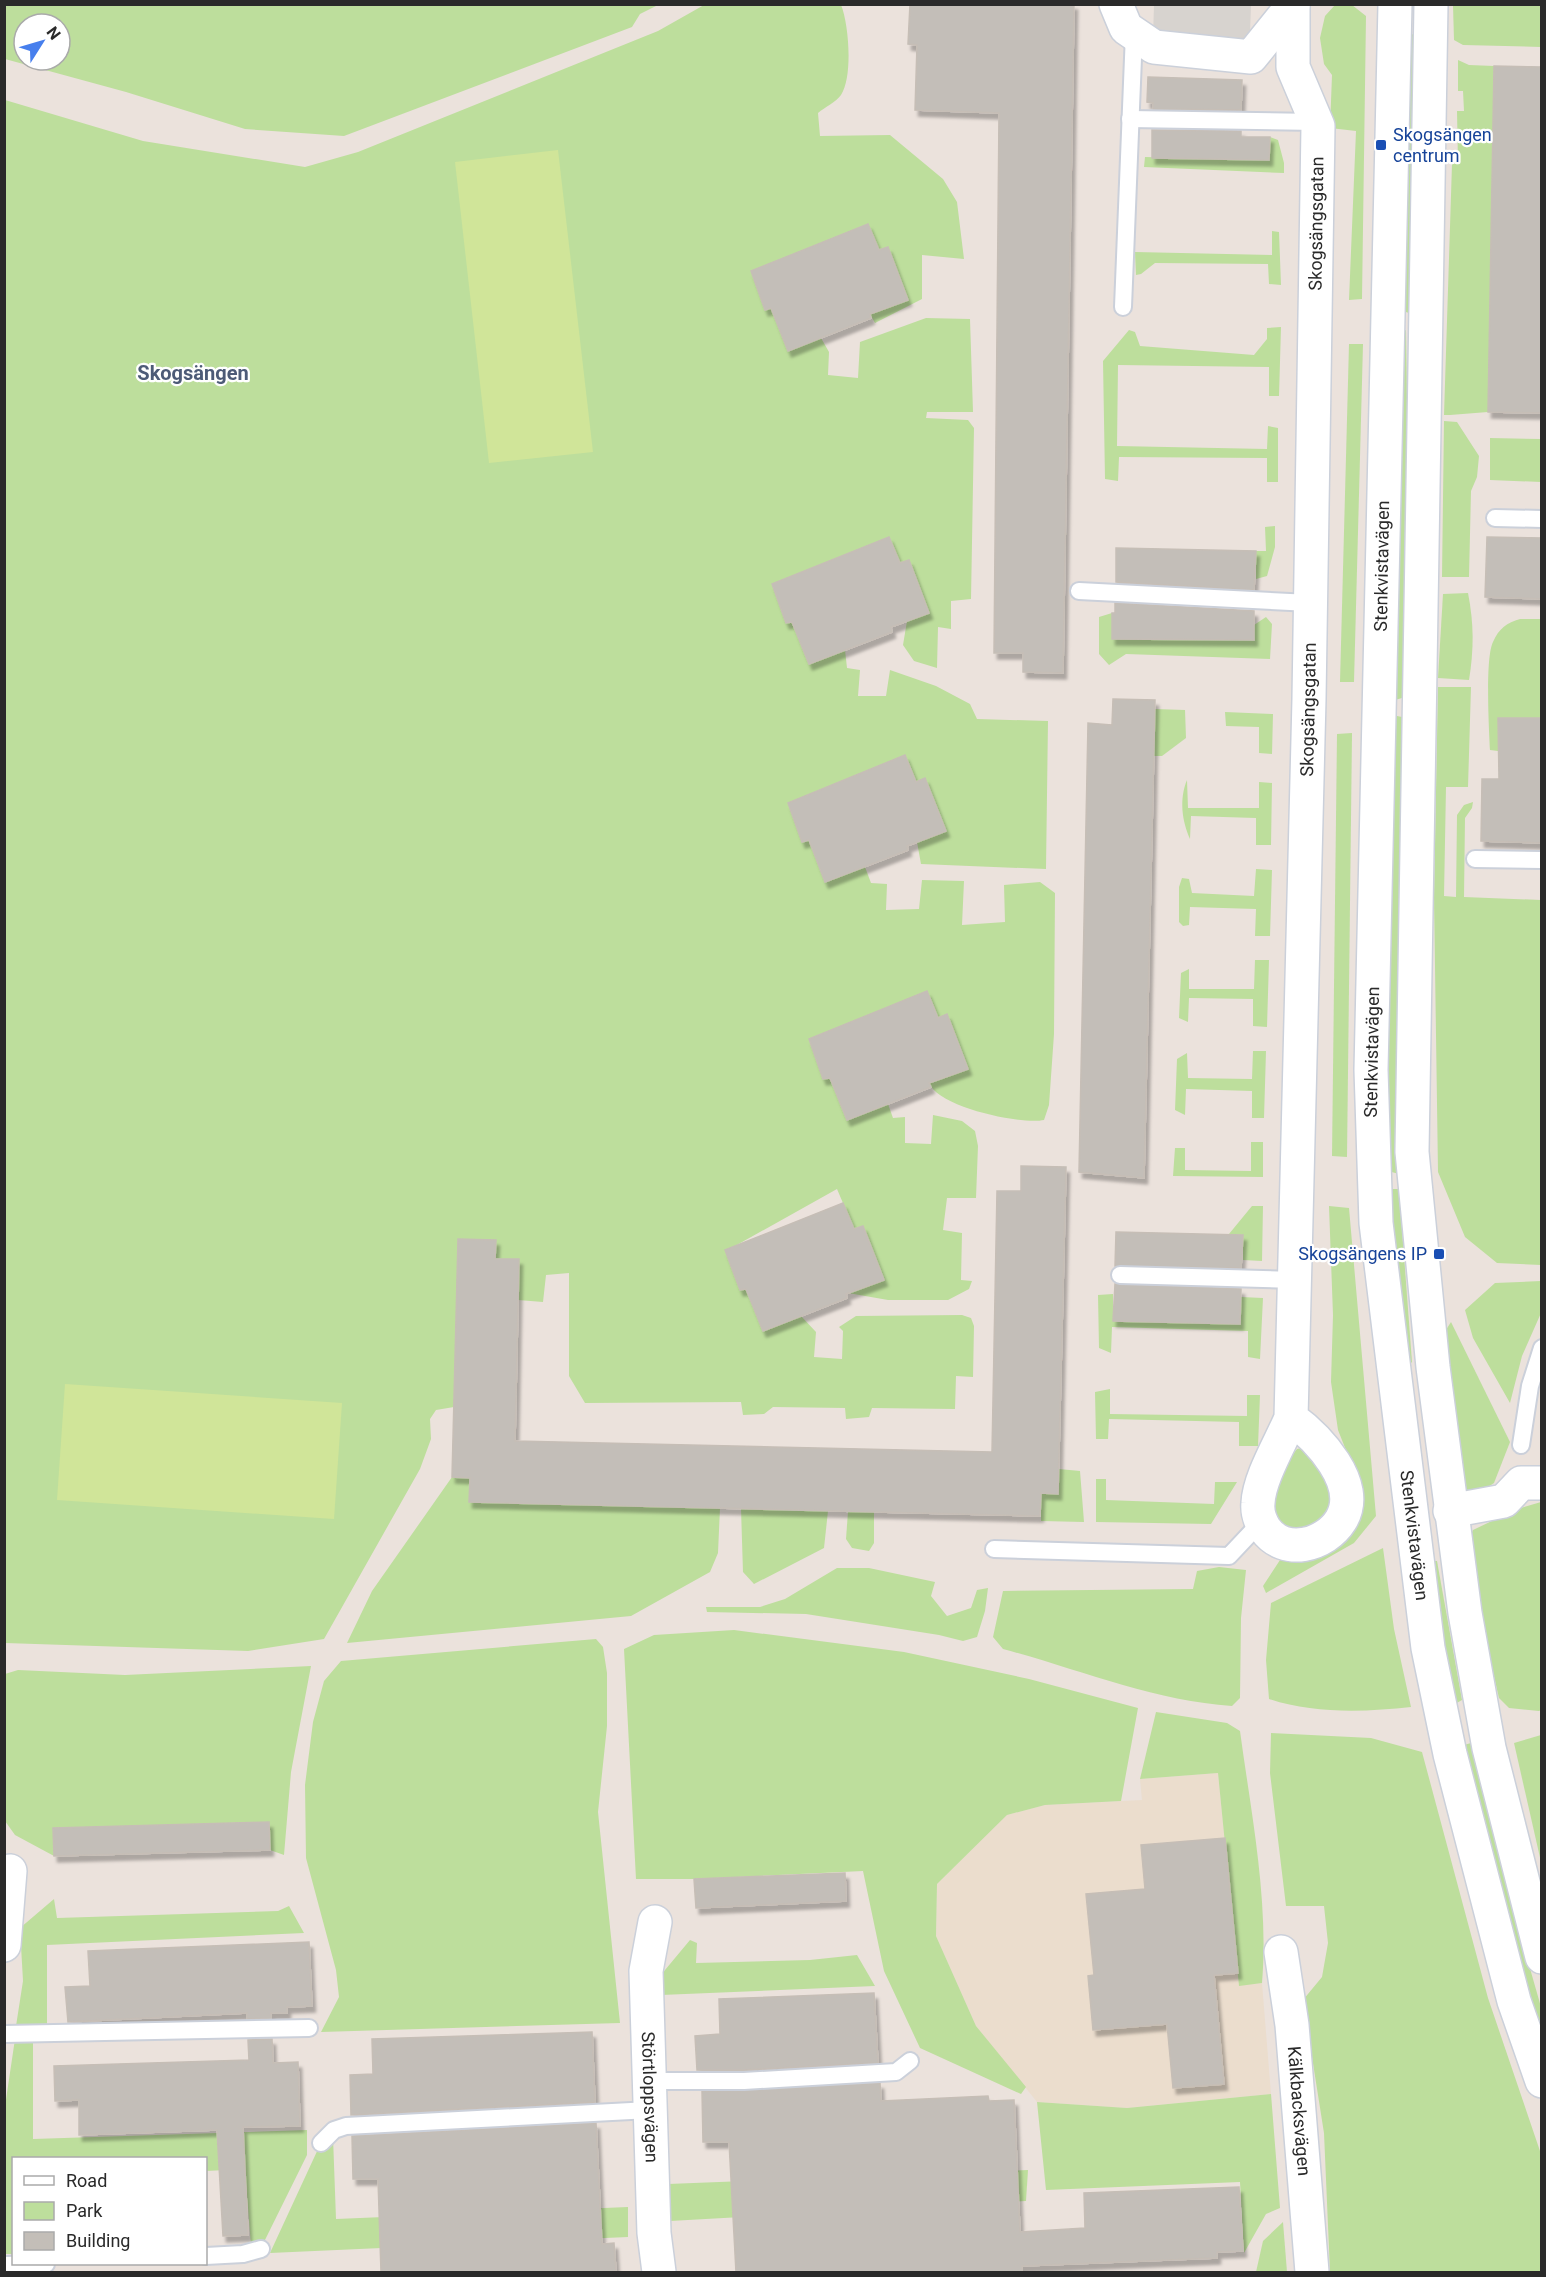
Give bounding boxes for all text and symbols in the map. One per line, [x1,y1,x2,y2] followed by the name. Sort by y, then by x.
[12,12,72,72] north arrow
[43,23,65,44] text: N
[1393,124,1492,166] place label: Skogsängen centrum
[1374,138,1388,152] marker: Skogsängen centrum
[1304,156,1328,291] street label: Skogsängsgatan
[137,361,249,385] district label: Skogsängen
[1370,500,1393,632] street label: Stenkvistavägen
[1296,642,1320,777] street label: Skogsängsgatan
[1360,986,1383,1118] street label: Stenkvistavägen
[1298,1243,1427,1264] place label: Skogsängens IP
[1432,1247,1446,1261] marker: Skogsängens IP
[1396,1469,1433,1602] street label: Stenkvistavägen
[638,2031,663,2163] street label: Störtloppsvägen
[1284,2045,1315,2177] street label: Kälkbacksvägen
[12,2157,207,2265] legend
[66,2170,107,2191] text: Road
[66,2200,103,2221] text: Park
[66,2230,130,2251] text: Building

